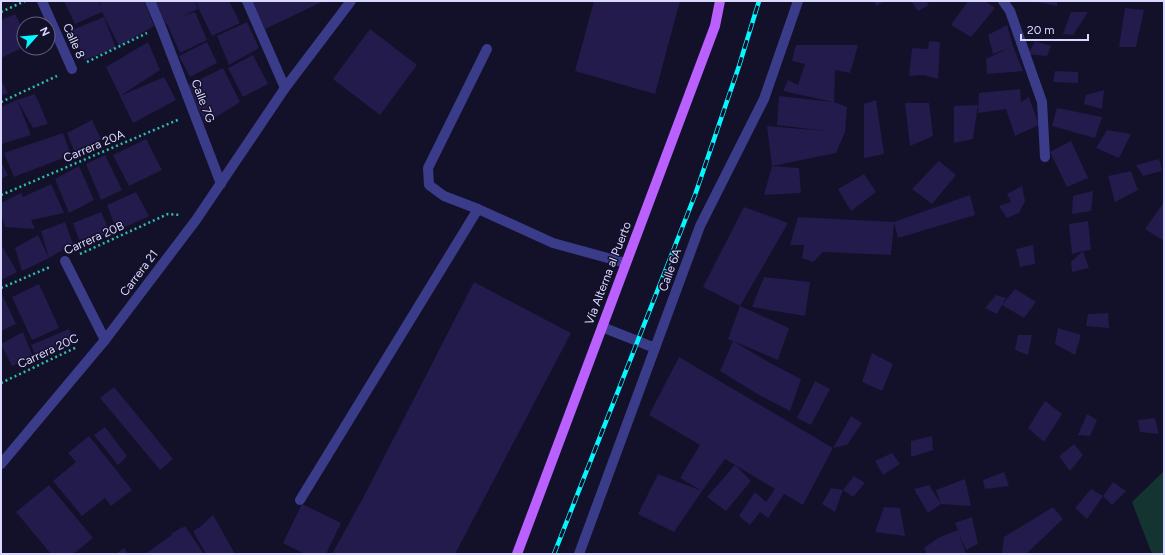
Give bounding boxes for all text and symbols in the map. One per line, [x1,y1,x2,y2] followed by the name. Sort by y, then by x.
[16,16,56,56] north arrow
[1021,16,1088,42] scale bar
[60,21,88,61] street label: Calle 8
[1027,23,1055,37] text: 20 m
[37,25,52,38] text: N
[188,77,218,125] street label: Calle 7G
[61,127,127,165] street label: Carrera 20A
[62,219,126,257] street label: Carrera 20B
[582,219,634,327] street label: Vía Alterna al Puerto
[117,247,161,299] street label: Carrera 21
[656,247,684,293] street label: Calle 6A
[15,331,81,371] street label: Carrera 20C

